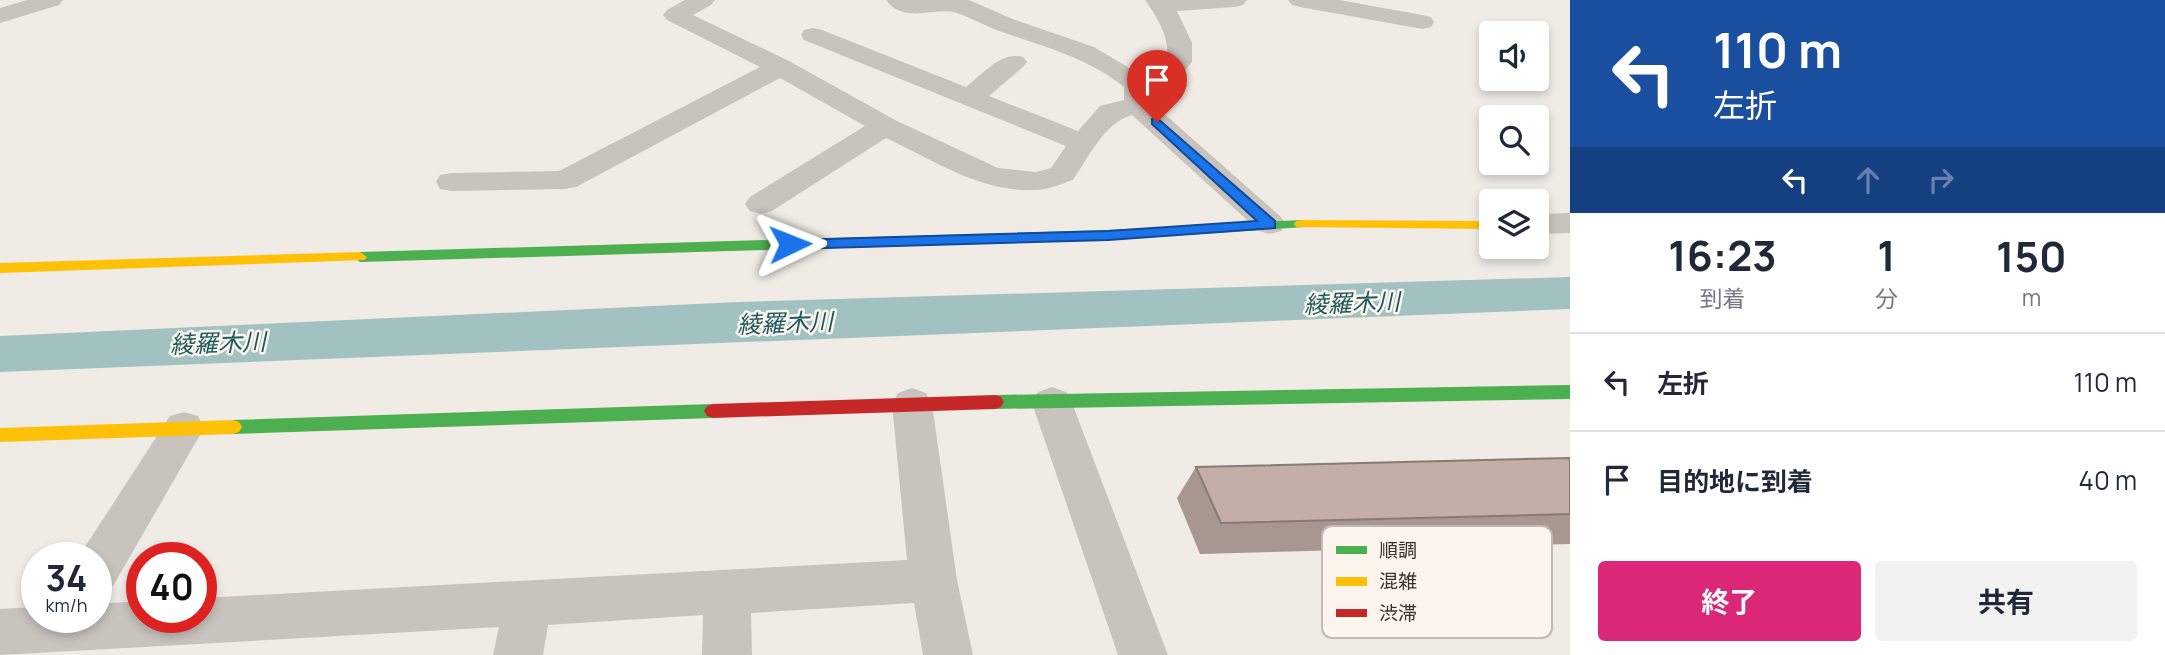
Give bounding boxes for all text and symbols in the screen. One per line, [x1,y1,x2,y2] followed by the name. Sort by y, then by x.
[1713,16,1842,83] text: 110 m
[1479,21,1549,259] map controls
[1479,21,1549,91] button: sound
[1598,28,1689,119] icon: left
[1127,50,1187,122] pin
[1138,61,1176,99] icon: arrive
[1713,83,1777,127] text: 左折
[1479,105,1549,175] button: search
[1776,161,1814,199] icon: left
[1849,161,1887,199] icon: ahead
[1922,161,1960,199] icon: right
[1479,189,1549,259] button: layers
[753,207,827,281] position arrow
[1668,226,1777,284] text: 16:23
[1877,226,1896,284] text: 1
[1996,227,2067,285] text: 150
[2022,281,2041,313] text: m
[1699,282,1745,314] text: 到着
[1875,282,1898,314] text: 分
[1303,284,1404,320] water label: 綾羅木川
[736,304,837,340] water label: 綾羅木川
[169,324,270,360] water label: 綾羅木川
[1598,363,1636,401] icon: left
[2074,364,2137,400] text: 110 m
[1657,365,1709,401] text: 左折
[1598,461,1636,499] icon: arrive
[2079,462,2137,498] text: 40 m
[1657,463,1813,499] text: 目的地に到着
[1322,526,1552,638] legend
[1379,537,1417,563] text: 順調
[126,542,217,633] speed limit sign: 40
[46,554,87,602] text: 34
[1598,561,1861,641] button: 終了
[1875,561,2137,641] button: 共有
[1379,568,1417,594] text: 混雑
[46,593,87,617] text: km/h
[1379,600,1417,626] text: 渋滞

